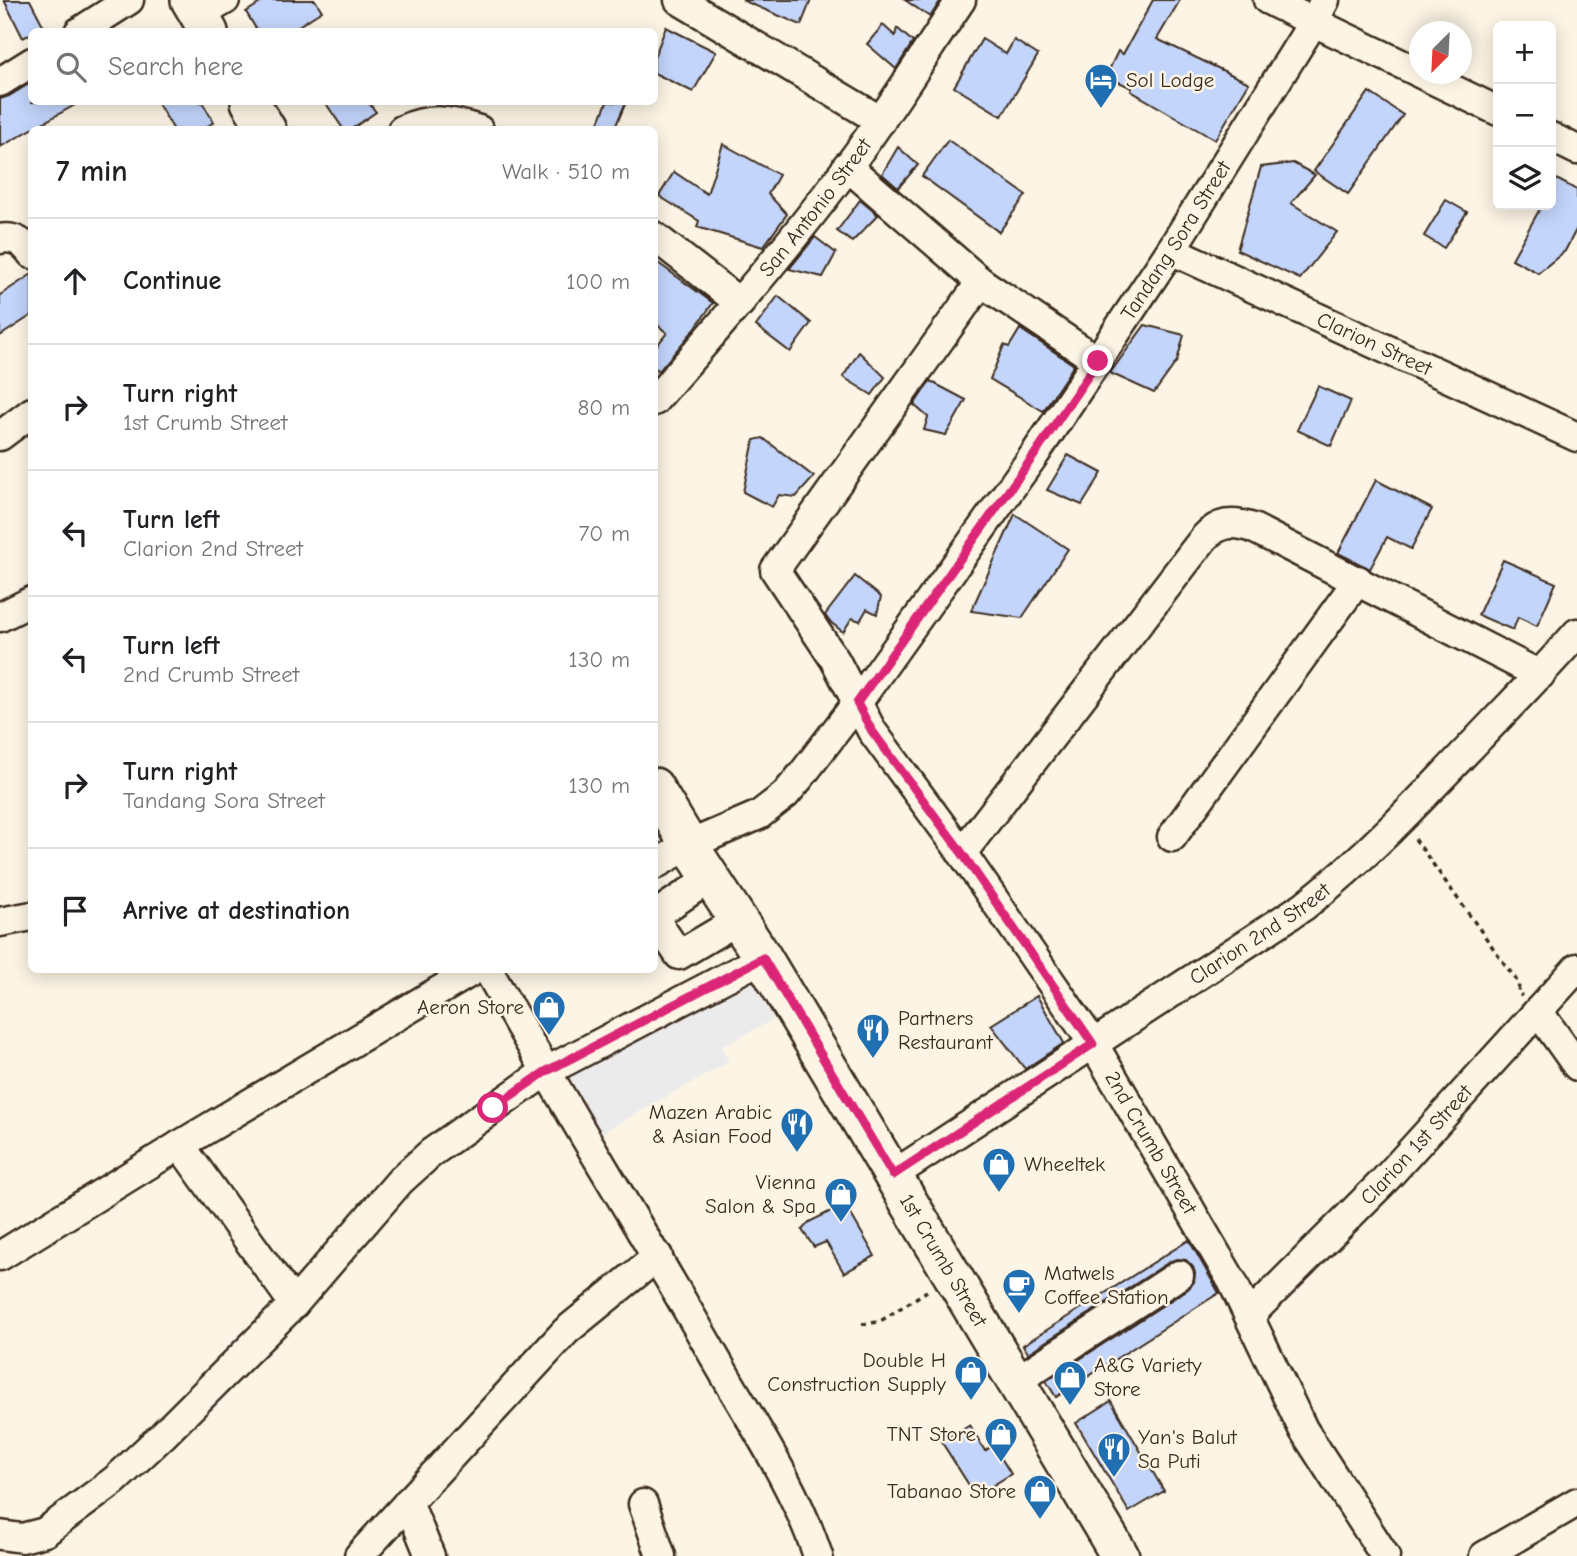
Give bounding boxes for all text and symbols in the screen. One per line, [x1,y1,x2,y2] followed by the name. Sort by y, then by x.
[1409,21,1472,84] north arrow
[1493,21,1556,210] map controls
[1493,21,1556,84] button: +
[28,28,658,105] search box
[52,48,90,86] icon: search
[108,52,243,82] text: Search here
[1082,61,1120,110] hotel icon: Sol Lodge
[1126,68,1214,92] place label: Sol Lodge
[1493,84,1556,147] button: −
[754,133,877,282] street label: San Antonio Street
[1493,147,1556,210] button: layers
[56,154,128,189] text: 7 min
[1116,156,1236,325] street label: Tandang Sora Street
[502,158,630,185] text: Walk · 510 m
[56,262,94,300] icon: ahead
[123,266,221,296] text: Continue
[566,268,630,295] text: 100 m
[1313,307,1437,381] street label: Clarion Street
[1082,345,1113,376] route end
[123,379,237,409] text: Turn right
[56,388,94,426] icon: right
[577,394,630,421] text: 80 m
[123,409,288,436] text: 1st Crumb Street
[123,505,220,535] text: Turn left
[56,514,94,552] icon: left
[578,520,630,547] text: 70 m
[123,535,303,562] text: Clarion 2nd Street
[123,631,220,661] text: Turn left
[56,640,94,678] icon: left
[569,646,630,673] text: 130 m
[123,661,299,688] text: 2nd Crumb Street
[123,757,237,787] text: Turn right
[56,766,94,804] icon: right
[569,772,630,799] text: 130 m
[123,787,325,814] text: Tandang Sora Street
[1185,877,1336,990] street label: Clarion 2nd Street
[56,892,94,930] icon: arrive
[123,896,350,926] text: Arrive at destination
[530,988,568,1037] shop icon: Aeron Store
[417,995,524,1019] place label: Aeron Store
[898,1006,994,1054] place label: Partners Restaurant
[854,1011,892,1060] restaurant icon: Partners Restaurant
[1100,1067,1203,1219] street label: 2nd Crumb Street
[1355,1079,1478,1210] street label: Clarion 1st Street
[477,1092,508,1123] route start
[649,1100,772,1148] place label: Mazen Arabic & Asian Food
[778,1105,816,1154] restaurant icon: Mazen Arabic & Asian Food
[980,1145,1018,1194] shop icon: Wheeltek
[1024,1152,1105,1176] place label: Wheeltek
[705,1170,816,1218] place label: Vienna Salon & Spa
[822,1175,860,1224] shop icon: Vienna Salon & Spa
[895,1190,993,1332] street label: 1st Crumb Street
[1044,1261,1169,1309] place label: Matwels Coffee Station
[1000,1266,1038,1315] cafe icon: Matwels Coffee Station
[767,1348,947,1396] place label: Double H Construction Supply
[952,1353,990,1402] shop icon: Double H Construction Supply
[1094,1353,1202,1401] place label: A&G Variety Store
[1051,1358,1089,1407] shop icon: A&G Variety Store
[982,1415,1020,1464] shop icon: TNT Store
[887,1422,976,1446] place label: TNT Store
[1138,1425,1238,1473] place label: Yan's Balut Sa Puti
[1095,1430,1133,1479] restaurant icon: Yan's Balut Sa Puti
[1021,1472,1059,1521] shop icon: Tabanao Store
[887,1479,1016,1503] place label: Tabanao Store

